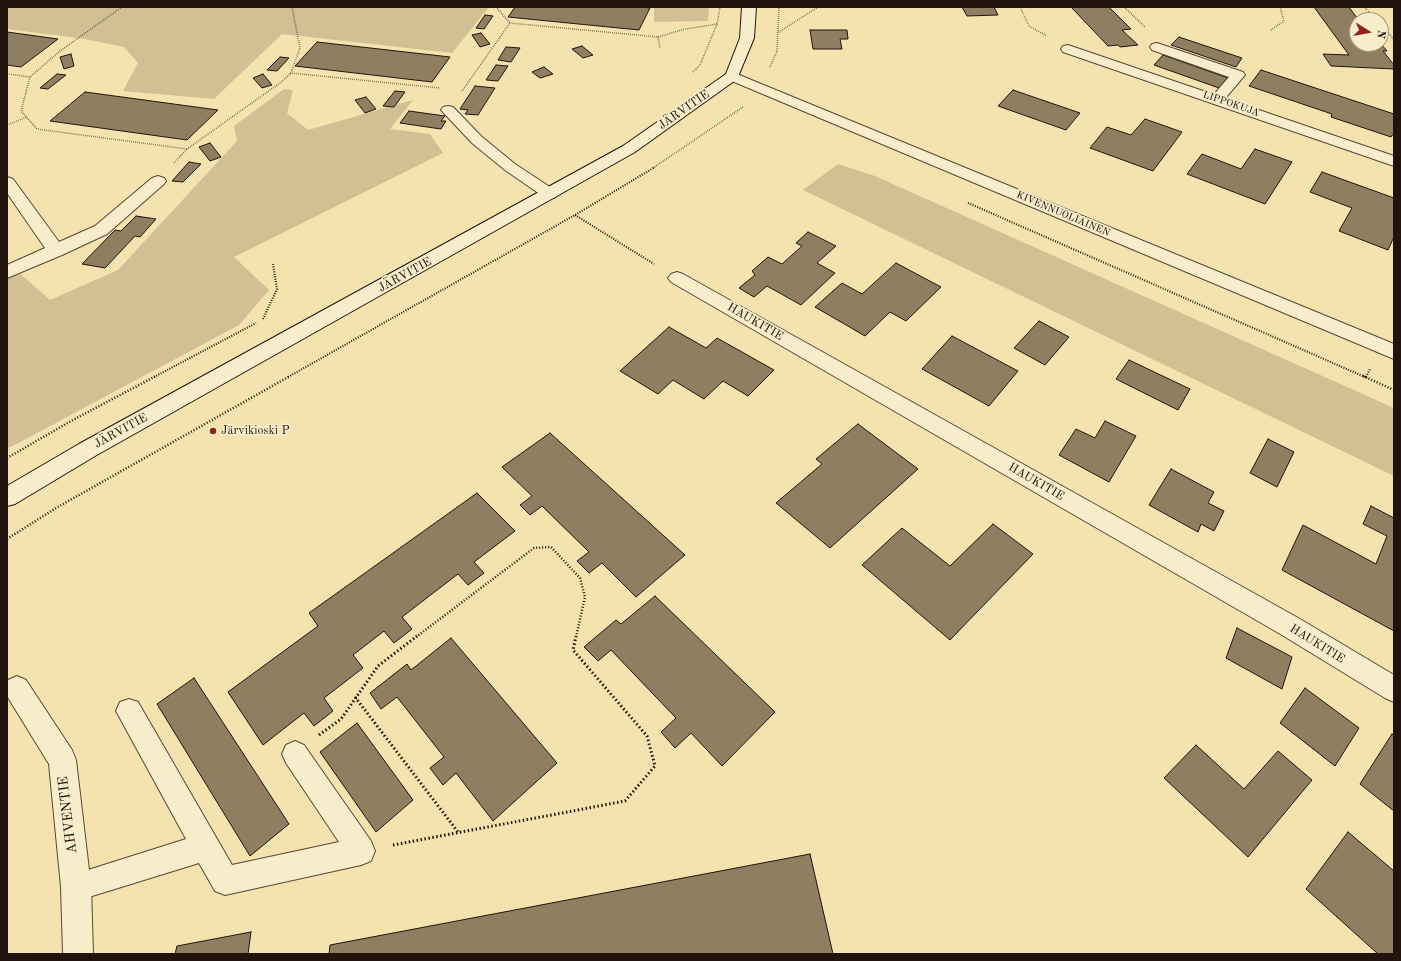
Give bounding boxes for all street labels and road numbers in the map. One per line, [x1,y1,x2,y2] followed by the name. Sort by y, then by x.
[656,87,712,133] street label: JÄRVITIE
[1201,89,1261,119] street label: LIPPOKUJA
[1014,189,1112,239] street label: KIVENNUOLIAINEN
[376,254,434,296] street label: JÄRVITIE
[724,300,786,344] street label: HAUKITIE
[92,410,150,452] street label: JÄRVITIE
[1005,460,1067,504] street label: HAUKITIE
[1287,621,1347,667] street label: HAUKITIE
[55,775,81,855] street label: AHVENTIE

